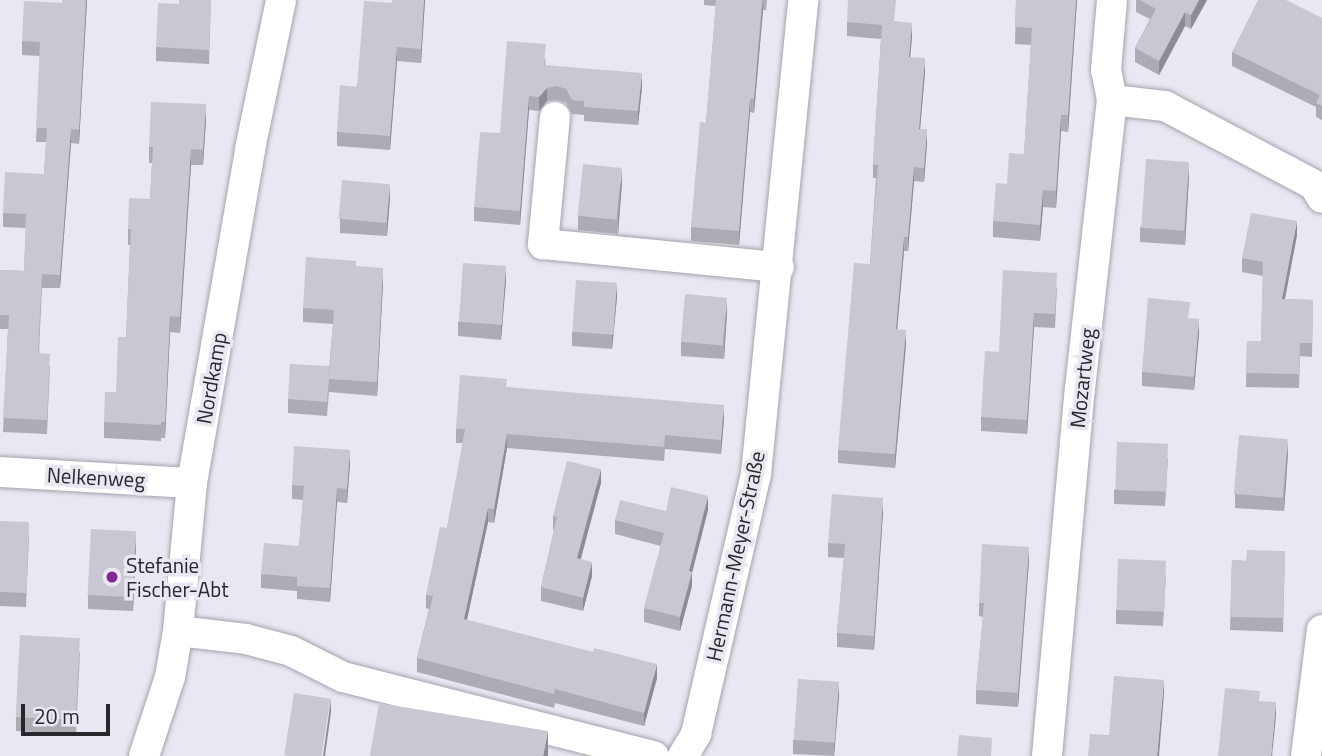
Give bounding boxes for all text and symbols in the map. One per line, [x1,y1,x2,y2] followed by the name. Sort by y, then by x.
[1064,327,1100,429] street label: Mozartweg
[191,330,231,426] street label: Nordkamp
[700,449,770,663] street label: Hermann-Meyer-Straße
[46,462,146,492] street label: Nelkenweg
[126,552,229,602] place label: Stefanie Fischer-Abt
[104,569,120,585] marker: Stefanie Fischer-Abt
[24,690,114,734] scale bar
[34,700,80,732] text: 20 m

